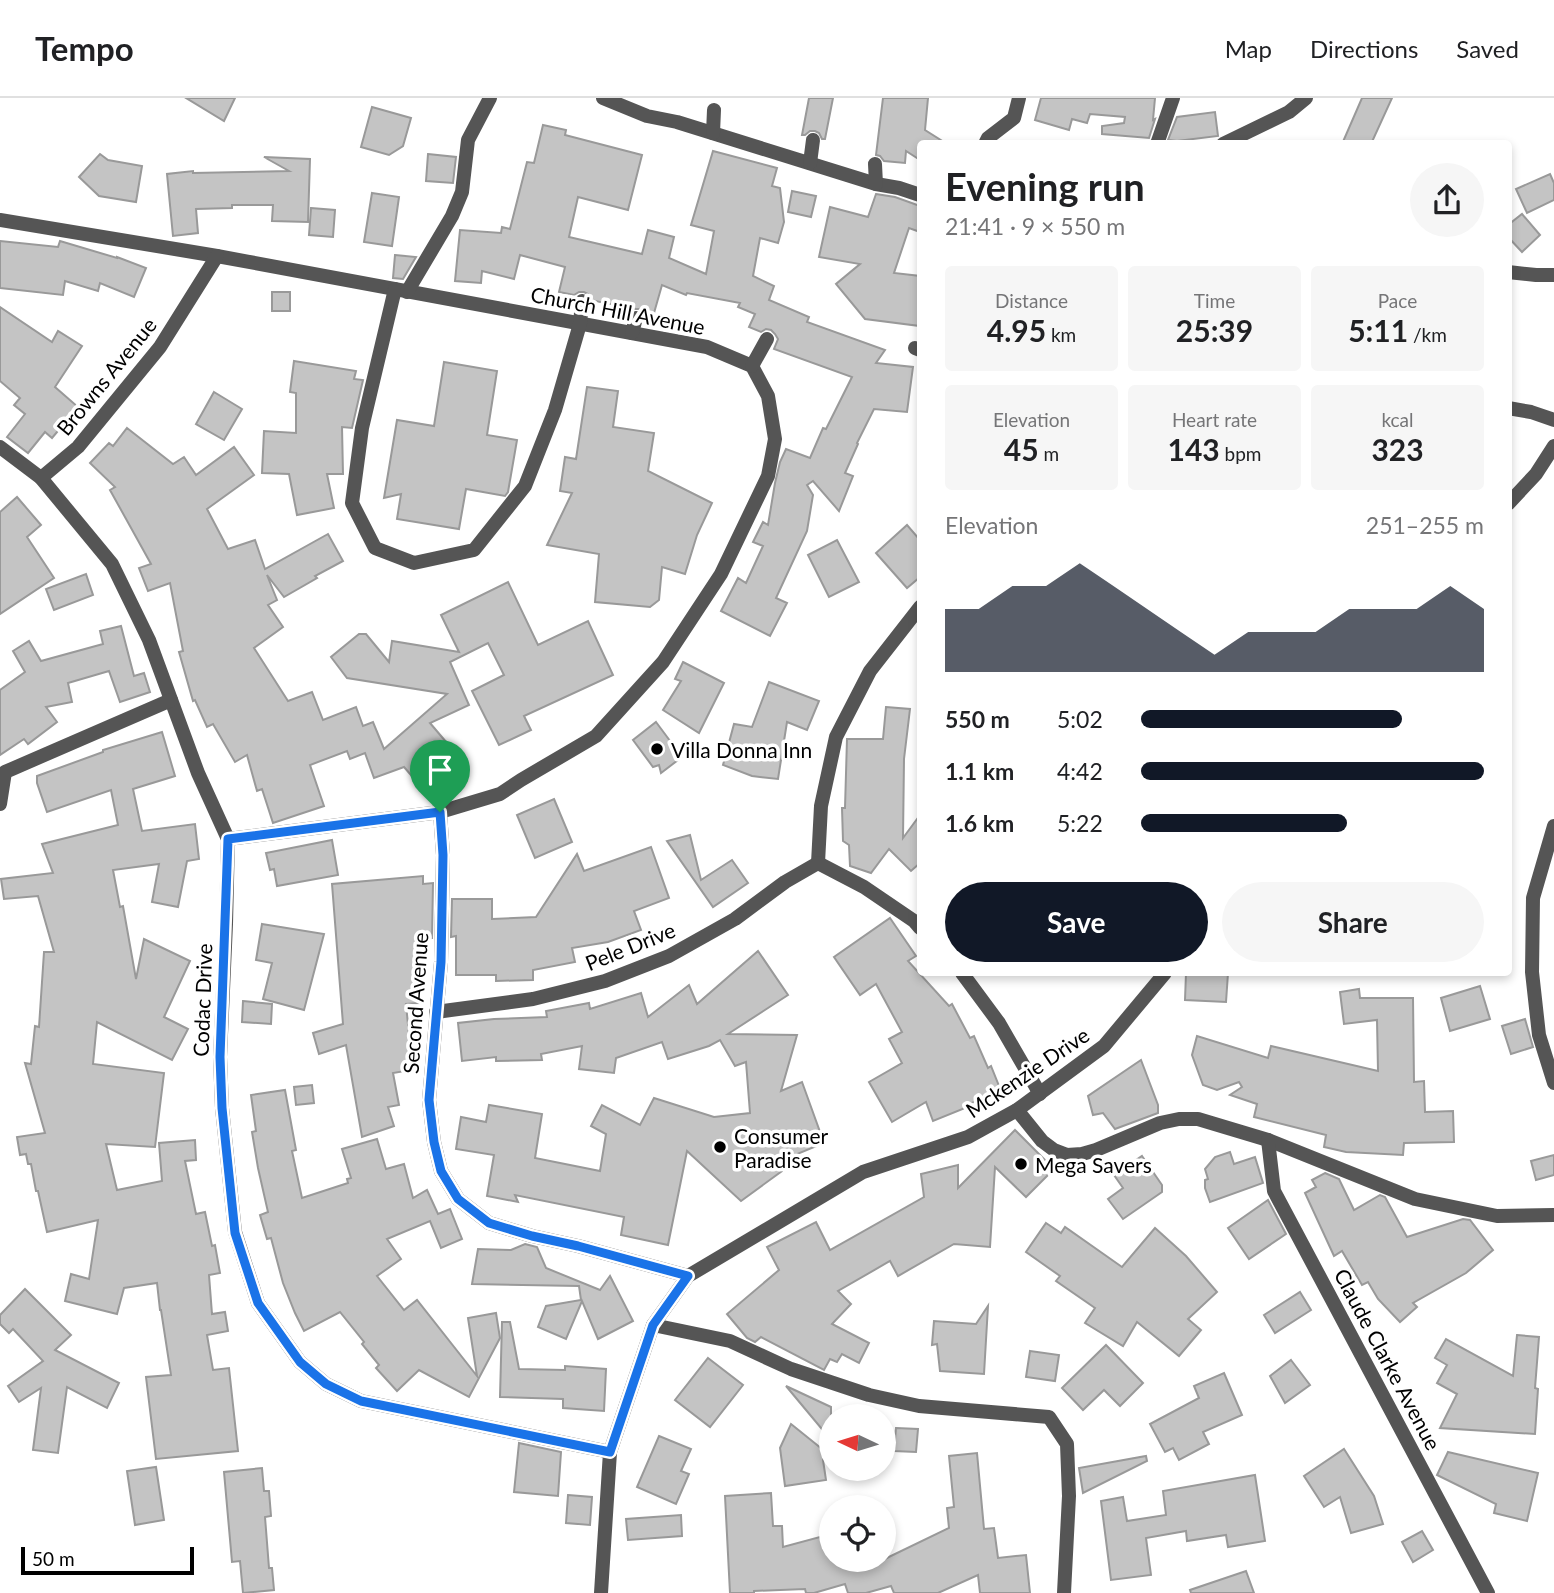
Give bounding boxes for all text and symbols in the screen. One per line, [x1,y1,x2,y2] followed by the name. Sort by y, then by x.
[35,28,134,68] text: Tempo
[1225,34,1272,63] text: Map
[1310,34,1418,63] text: Directions
[1456,34,1519,63] text: Saved
[945,163,1145,209] text: Evening run
[1410,163,1484,237] button: share
[945,212,1125,240] text: 21:41 · 9 × 550 m
[529,281,707,339] street label: Church Hill Avenue
[995,289,1068,312] text: Distance
[1194,289,1235,312] text: Time
[1378,289,1417,312] text: Pace
[51,312,161,440] street label: Browns Avenue
[987,312,1046,348] text: 4.95
[1176,312,1253,348] text: 25:39
[1348,312,1408,348] text: 5:11
[1046,323,1076,346] text: km
[1408,323,1447,346] text: /km
[993,408,1070,431] text: Elevation
[1172,408,1257,431] text: Heart rate
[1381,408,1414,431] text: kcal
[1004,431,1039,467] text: 45
[1168,431,1220,467] text: 143
[1371,431,1424,467] text: 323
[1039,442,1059,465] text: m
[1220,442,1261,465] text: bpm
[945,511,1038,539] text: Elevation
[1366,511,1484,539] text: 251–255 m
[945,705,1010,733] text: 550 m
[1057,705,1103,733] text: 5:02
[671,737,812,762] place label: Villa Donna Inn
[410,740,470,812] pin
[649,741,665,757] marker: Villa Donna Inn
[421,751,459,789] icon: arrive
[945,757,1014,785] text: 1.1 km
[1057,757,1103,785] text: 4:42
[945,809,1014,837] text: 1.6 km
[1057,809,1103,837] text: 5:22
[945,882,1208,962] button: Save
[1222,882,1484,962] button: Share
[581,917,679,975] street label: Pele Drive
[398,931,432,1075] street label: Second Avenue
[188,943,216,1057] street label: Codac Drive
[961,1022,1093,1122] street label: Mckenzie Drive
[734,1123,829,1172] place label: Consumer Paradise
[712,1139,728,1155] marker: Consumer Paradise
[1035,1152,1152,1177] place label: Mega Savers
[1013,1156,1029,1172] marker: Mega Savers
[1330,1264,1446,1454] street label: Claude Clarke Avenue
[819,1404,896,1480] north arrow
[819,1404,896,1572] map controls
[819,1495,896,1572] button: locate
[21,1544,194,1576] scale bar
[32,1547,75,1570] text: 50 m

